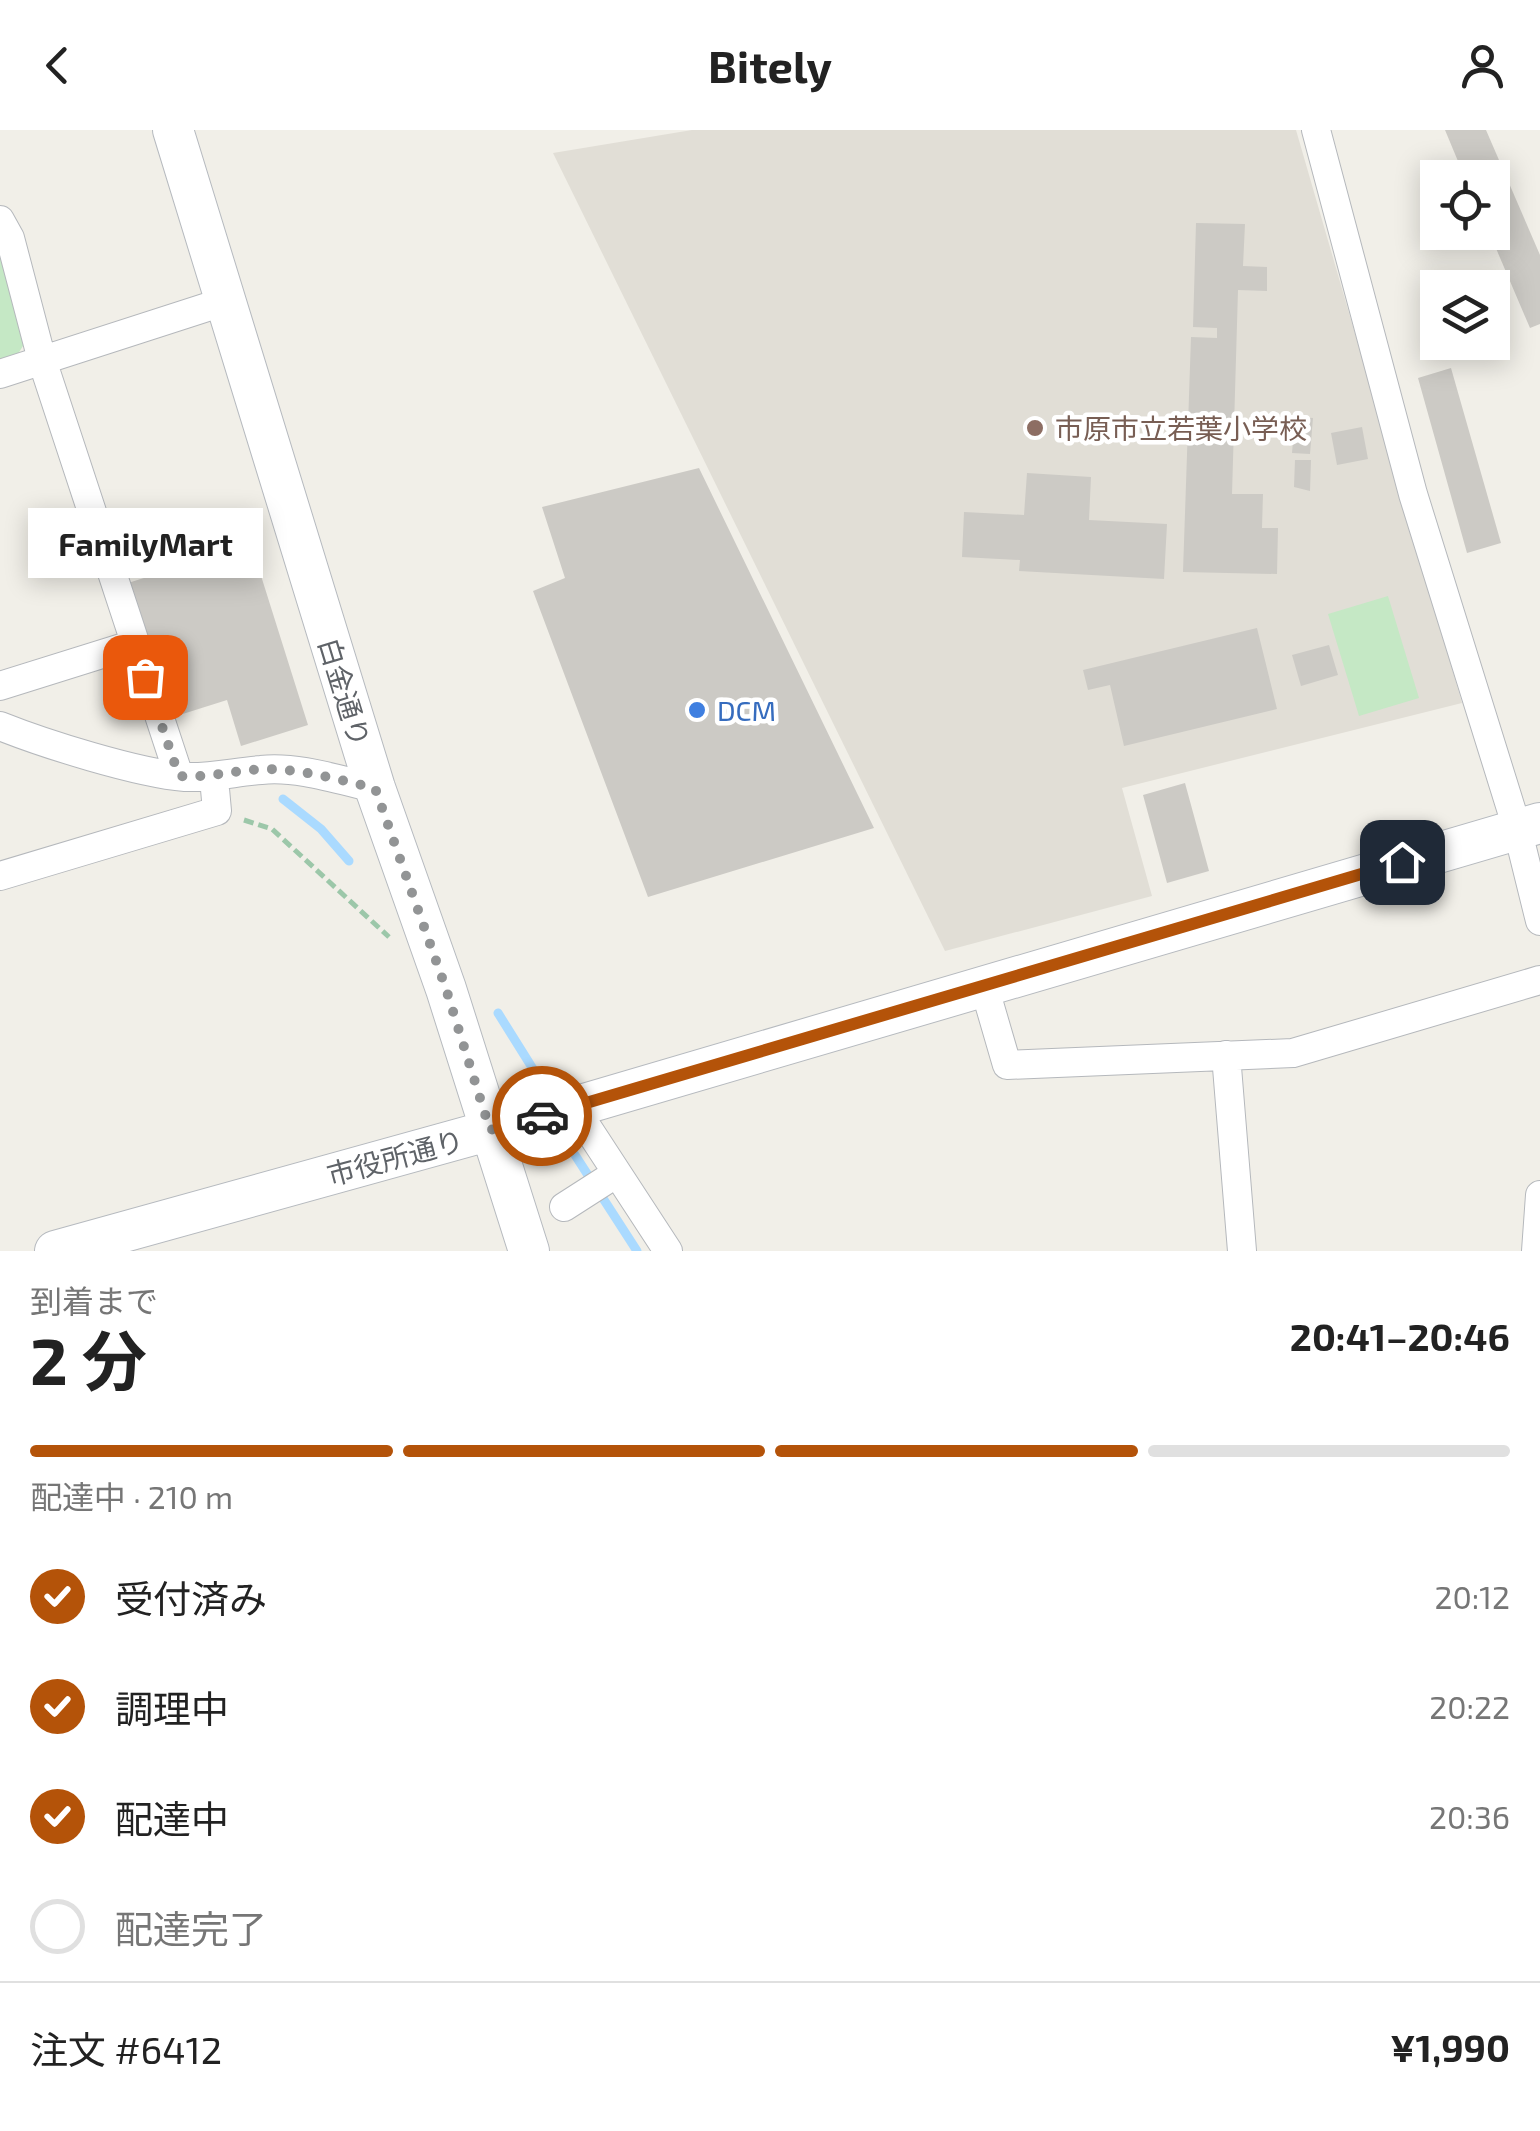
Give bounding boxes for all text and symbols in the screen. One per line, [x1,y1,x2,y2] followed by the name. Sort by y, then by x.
[30,38,85,93] icon: back
[708,38,832,92] text: Bitely
[1455,38,1510,93] icon: person
[1420,160,1510,360] map controls
[1420,160,1510,250] button: locate
[1420,270,1510,360] button: layers
[1055,411,1307,445] place label: 市原市立若葉小学校
[1024,417,1046,439] marker: 市原市立若葉小学校
[28,507,262,577] callout: FamilyMart
[58,524,233,562] text: FamilyMart
[312,633,378,751] street label: 白金通り
[103,635,188,720] pin
[118,650,173,705] icon: bag
[717,693,776,727] place label: DCM
[686,699,708,721] marker: DCM
[1360,820,1445,905] pin
[1375,835,1430,890] icon: home
[492,1066,592,1166] courier
[515,1089,570,1144] icon: car
[323,1122,467,1192] street label: 市役所通り
[30,1281,158,1319] text: 到着まで
[1290,1313,1510,1359] text: 20:41–20:46
[30,1320,147,1398] text: 2 分
[30,1477,233,1515] text: 配達中 · 210 m
[30,1569,85,1624] icon: check
[115,1575,267,1621] text: 受付済み
[1434,1577,1510,1615] text: 20:12
[30,1679,85,1734] icon: check
[115,1685,229,1731] text: 調理中
[1429,1687,1510,1725] text: 20:22
[30,1789,85,1844] icon: check
[115,1795,229,1841] text: 配達中
[1429,1797,1510,1835] text: 20:36
[115,1905,267,1951] text: 配達完了
[1390,2024,1510,2070] text: ¥1,990
[30,2026,222,2072] text: 注文 #6412

